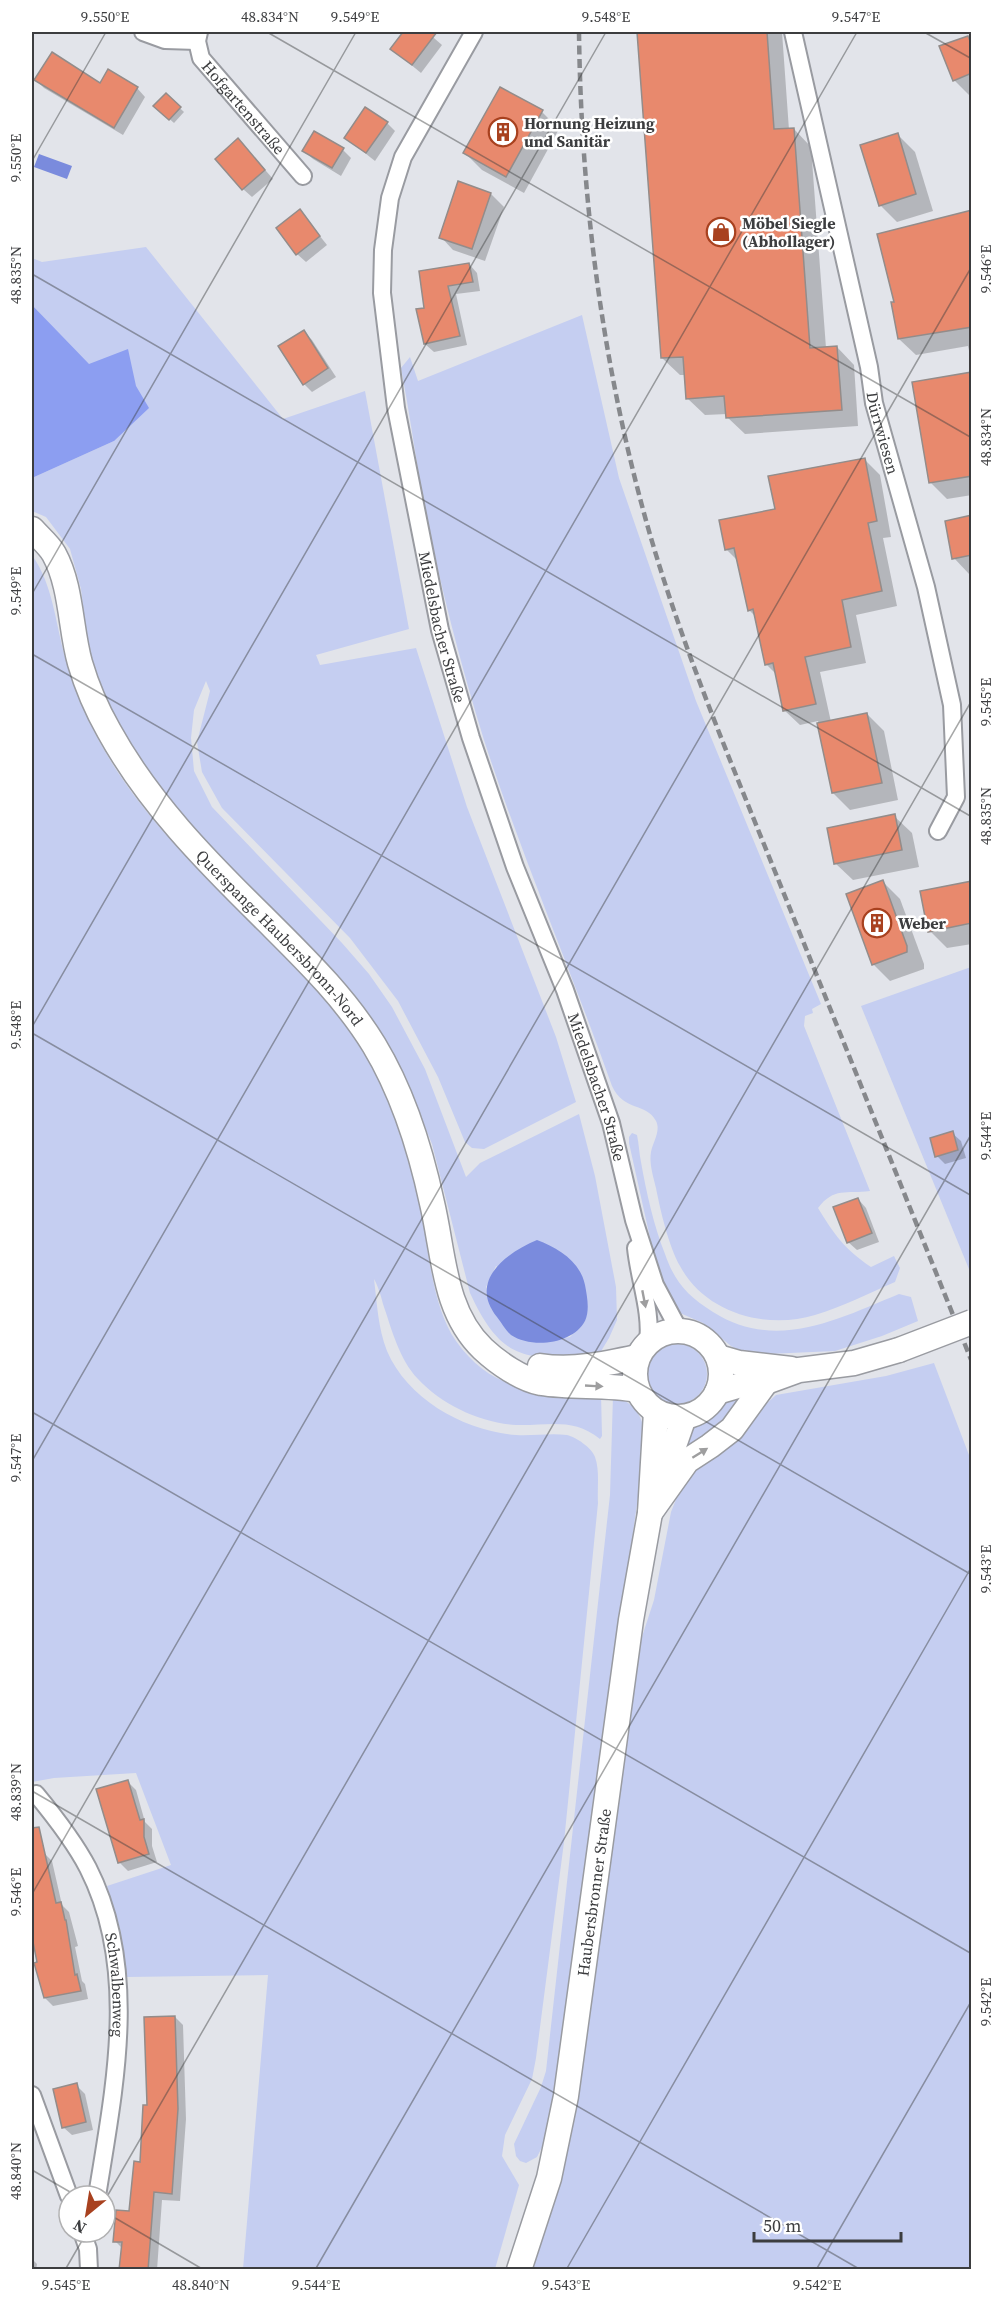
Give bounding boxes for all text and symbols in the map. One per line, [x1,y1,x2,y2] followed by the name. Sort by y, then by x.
[81,6,129,27] text: 9.550°E
[241,6,299,27] text: 48.834°N
[331,6,379,27] text: 9.549°E
[582,6,630,27] text: 9.548°E
[832,6,880,27] text: 9.547°E
[197,56,290,159] street label: Hofgartenstraße
[524,112,655,152] place label: Hornung Heizung und Sanitär
[487,116,519,148] building icon: Hornung Heizung und Sanitär
[5,134,26,182] text: 9.550°E
[742,212,836,252] place label: Möbel Siegle (Abhollager)
[705,216,737,248] shop icon: Möbel Siegle (Abhollager)
[975,245,996,293] text: 9.546°E
[5,246,26,304] text: 48.835°N
[862,391,905,477] street label: Dürrwiesen
[975,408,996,466] text: 48.834°N
[414,549,471,705] street label: Miedelsbacher Straße
[5,567,26,615] text: 9.549°E
[975,678,996,726] text: 9.545°E
[975,787,996,845] text: 48.835°N
[191,845,369,1030] street label: Querspange Haubersbronn-Nord
[861,907,893,939] building icon: Weber
[898,912,947,934] place label: Weber
[5,1001,26,1049] text: 9.548°E
[563,1010,631,1163] street label: Miedelsbacher Straße
[975,1112,996,1160] text: 9.544°E
[640,1290,649,1309] one-way arrow
[584,1381,603,1390] one-way arrow
[5,1434,26,1482] text: 9.547°E
[692,1447,708,1458] one-way arrow
[975,1545,996,1593] text: 9.543°E
[5,1763,26,1821] text: 48.839°N
[571,1807,616,1978] street label: Haubersbronner Straße
[5,1868,26,1916] text: 9.546°E
[100,1931,130,2038] street label: Schwalbenweg
[975,1978,996,2026] text: 9.542°E
[5,2142,26,2200] text: 48.840°N
[57,2184,117,2244] north arrow
[754,2205,901,2243] scale bar
[763,2213,801,2238] text: 50 m
[69,2214,90,2239] text: N
[42,2274,90,2295] text: 9.545°E
[172,2274,230,2295] text: 48.840°N
[292,2274,340,2295] text: 9.544°E
[542,2274,590,2295] text: 9.543°E
[793,2274,841,2295] text: 9.542°E

